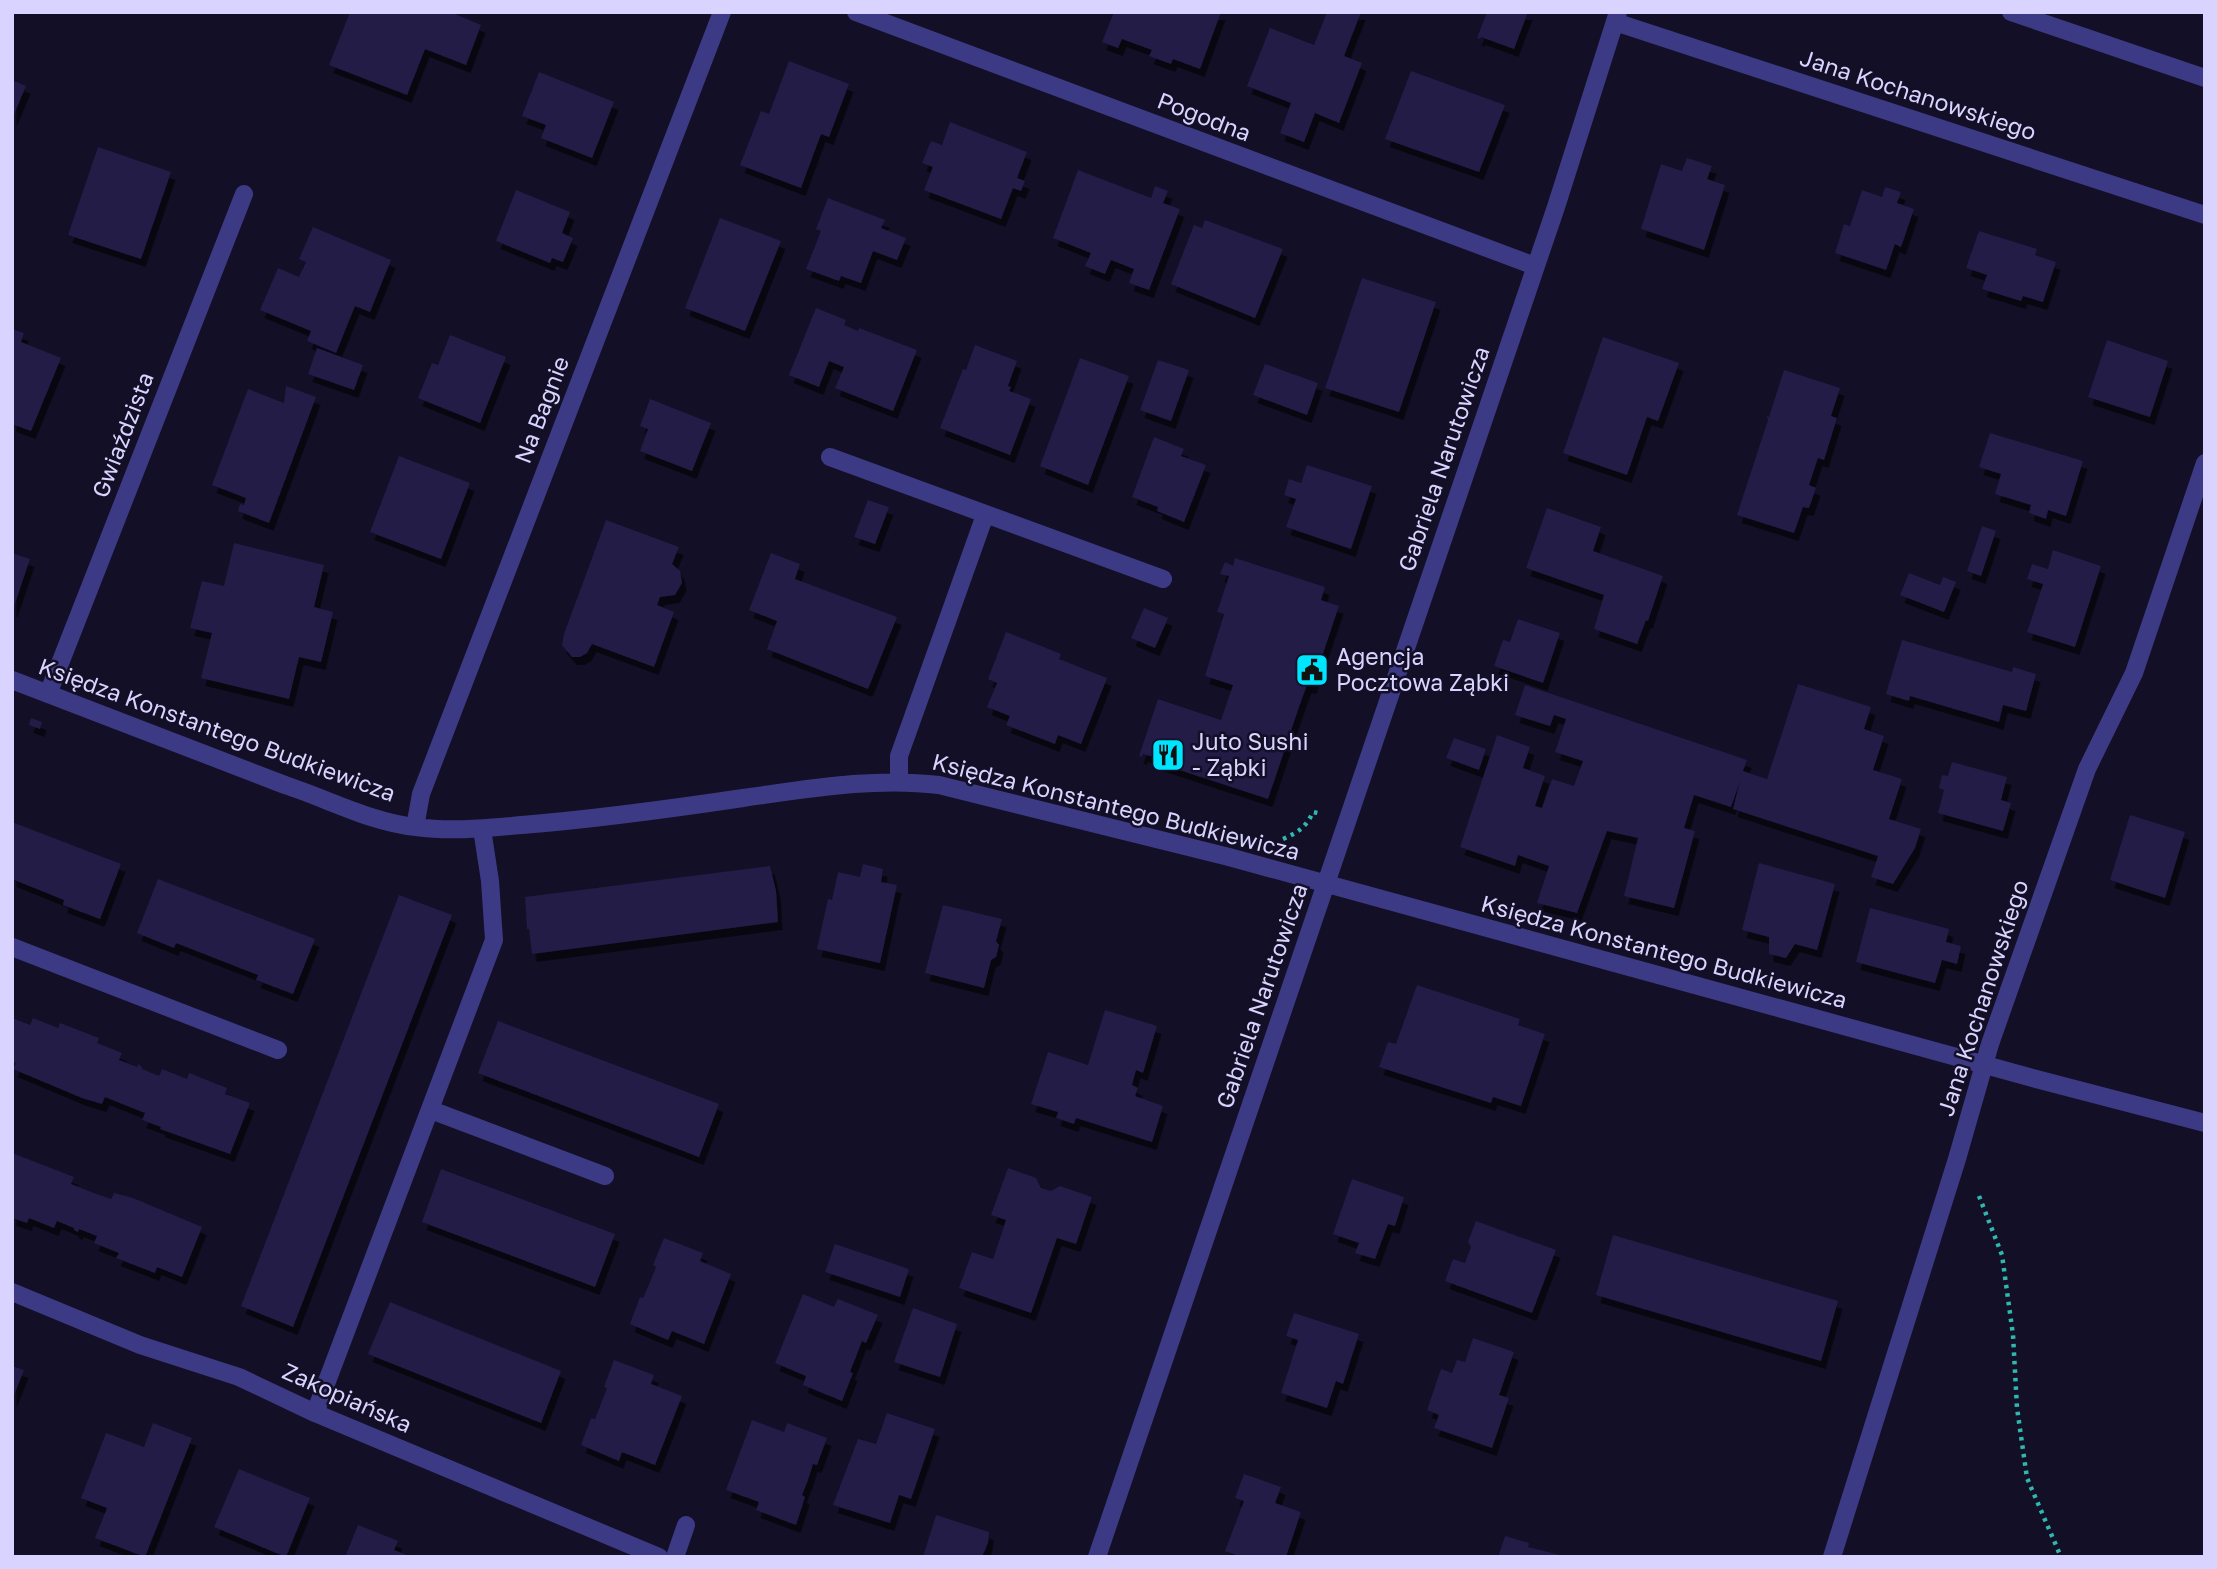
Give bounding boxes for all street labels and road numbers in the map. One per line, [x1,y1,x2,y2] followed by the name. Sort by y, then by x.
[1797,43,2040,145] street label: Jana Kochanowskiego
[1154,85,1255,147] street label: Pogodna
[1391,342,1495,575] street label: Gabriela Narutowicza
[508,352,574,467] street label: Na Bagnie
[85,368,159,501] street label: Gwiaździsta
[35,651,400,807] street label: Księdza Konstantego Budkiewicza
[930,747,1303,865] street label: Księdza Konstantego Budkiewicza
[1931,876,2033,1119] street label: Jana Kochanowskiego
[1209,879,1313,1112] street label: Gabriela Narutowicza
[1478,889,1850,1013] street label: Księdza Konstantego Budkiewicza
[278,1356,416,1438] street label: Zakopiańska

